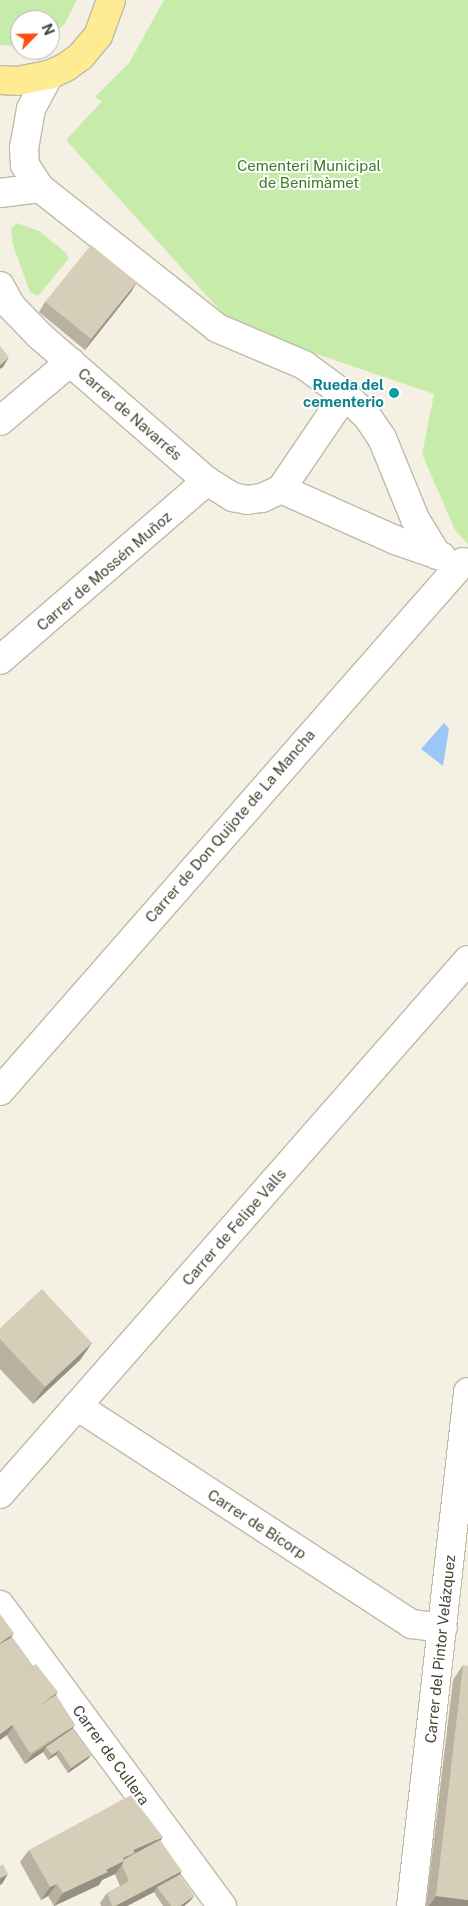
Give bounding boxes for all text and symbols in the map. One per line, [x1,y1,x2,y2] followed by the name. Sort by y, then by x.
[10,10,60,60] north arrow
[38,21,57,38] text: N
[237,156,381,191] park label: Cementeri Municipal de Benimàmet
[74,364,186,464] street label: Carrer de Navarrés
[303,375,384,410] place label: Rueda del cementerio
[388,387,400,399] marker: Rueda del cementerio
[33,507,175,635] street label: Carrer de Mossén Muñoz
[141,726,319,926] street label: Carrer de Don Quijote de La Mancha
[178,1165,290,1289] street label: Carrer de Felipe Valls
[204,1485,310,1563] street label: Carrer de Bicorp
[421,1554,459,1744] street label: Carrer del Pintor Velázquez
[69,1701,153,1809] street label: Carrer de Cullera

